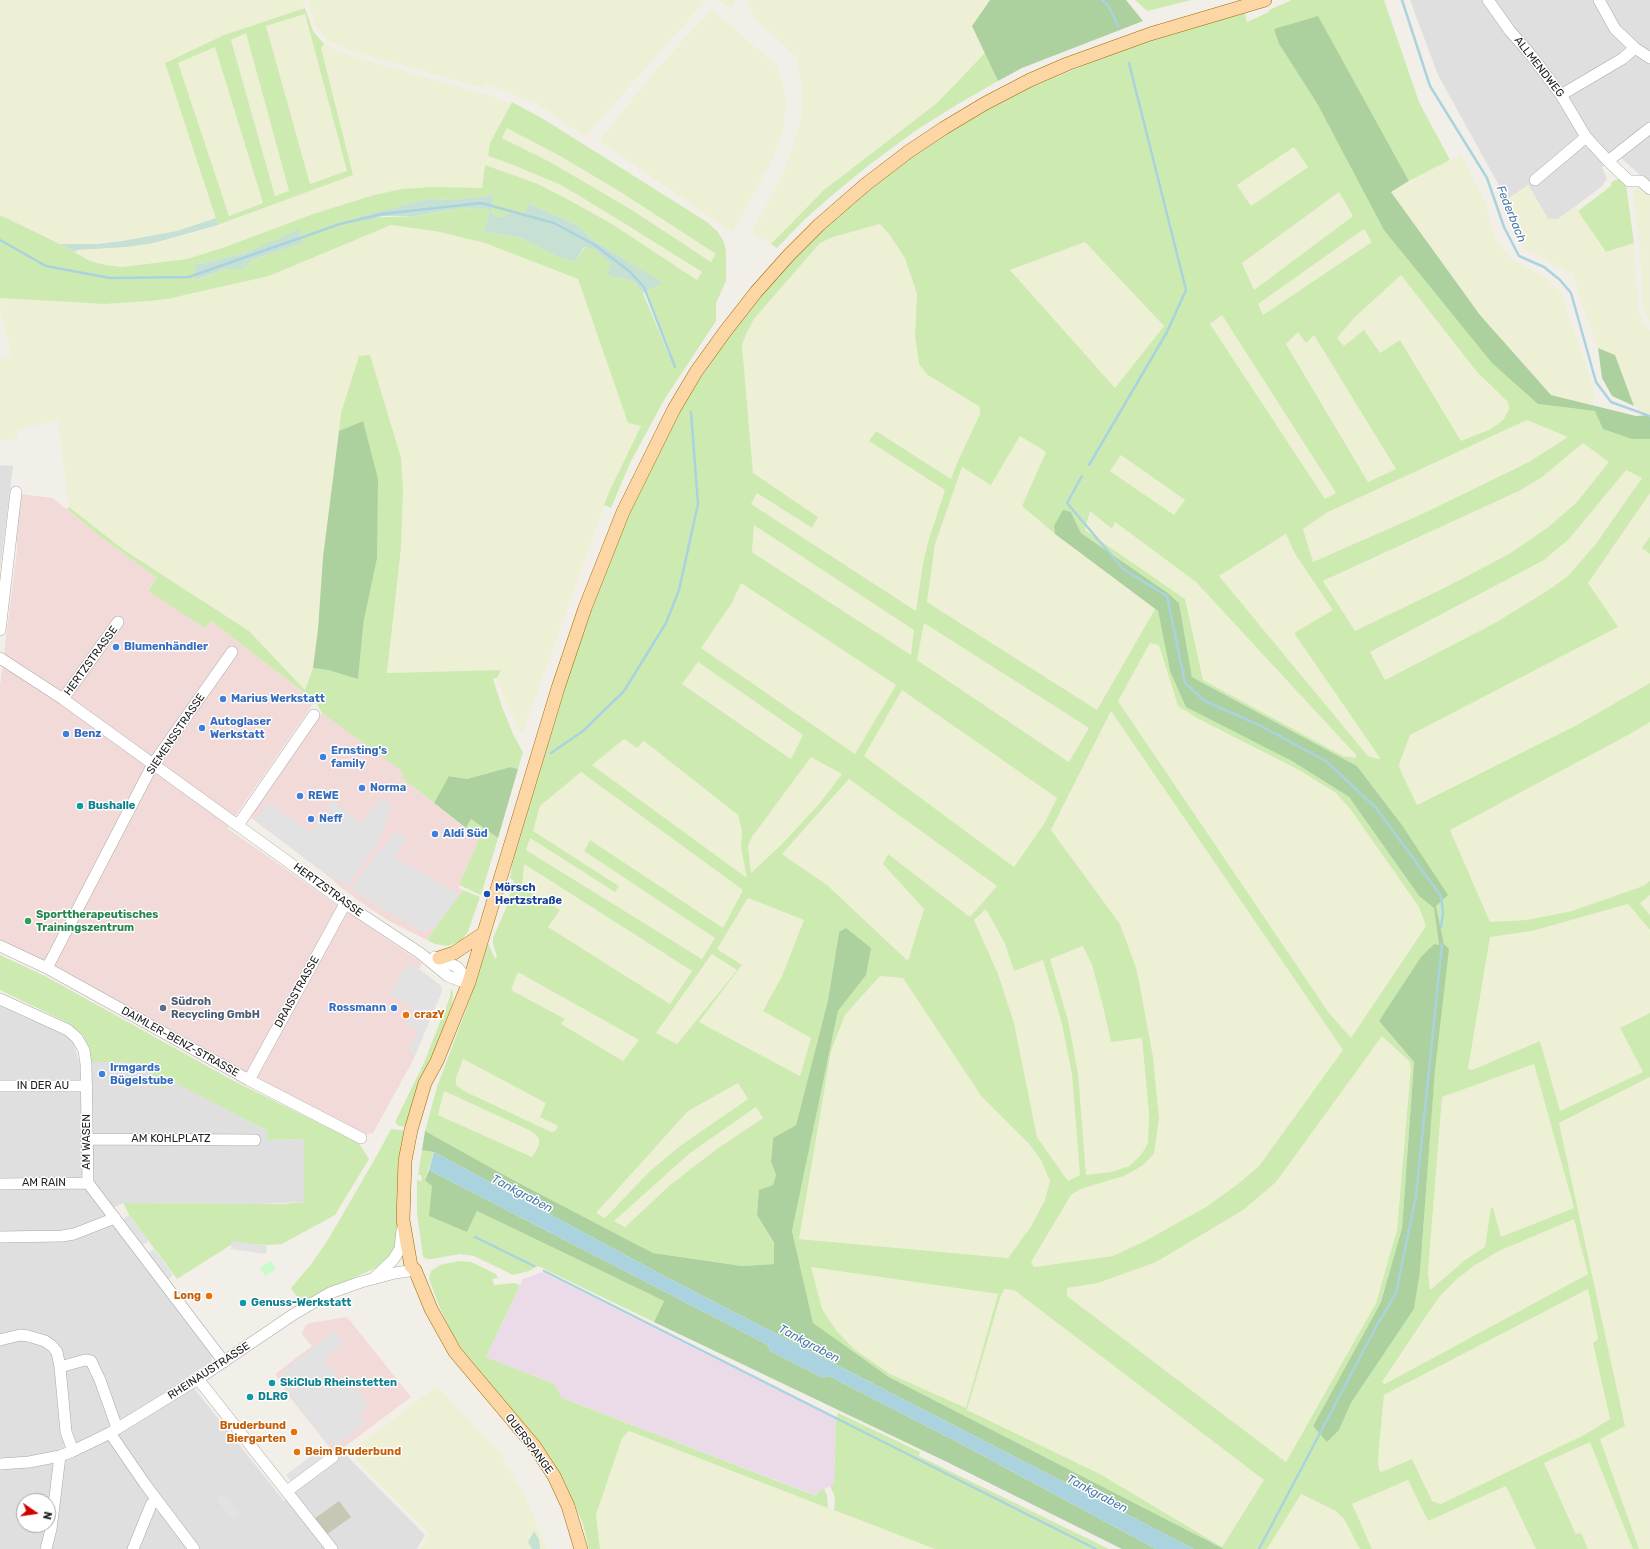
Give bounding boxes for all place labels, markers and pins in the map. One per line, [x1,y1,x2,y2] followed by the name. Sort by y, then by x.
[124,640,208,654] place label: Blumenhändler
[111,642,121,652] marker: Blumenhändler
[231,692,325,706] place label: Marius Werkstatt
[218,694,228,704] marker: Marius Werkstatt
[210,715,271,741] place label: Autoglaser Werkstatt
[197,723,207,733] marker: Autoglaser Werkstatt
[74,727,101,741] place label: Benz
[61,729,71,739] marker: Benz
[331,744,387,770] place label: Ernsting's family
[318,752,328,762] marker: Ernsting's family
[370,781,406,795] place label: Norma
[357,783,367,793] marker: Norma
[308,789,339,803] place label: REWE
[295,791,305,801] marker: REWE
[88,799,135,813] place label: Bushalle
[75,801,85,811] marker: Bushalle
[319,812,342,826] place label: Neff
[306,814,316,824] marker: Neff
[443,827,488,841] place label: Aldi Süd
[430,829,440,839] marker: Aldi Süd
[495,881,562,907] place label: Mörsch Hertzstraße
[482,889,492,899] marker: Mörsch Hertzstraße
[36,908,158,934] place label: Sporttherapeutisches Trainingszentrum
[23,916,33,926] marker: Sporttherapeutisches Trainingszentrum
[171,995,260,1021] place label: Südroh Recycling GmbH
[329,1001,386,1015] place label: Rossmann
[158,1003,168,1013] marker: Südroh Recycling GmbH
[389,1003,399,1013] marker: Rossmann
[414,1008,445,1022] place label: crazY
[401,1010,411,1020] marker: crazY
[110,1061,174,1087] place label: Irmgards BügeIstube
[97,1069,107,1079] marker: Irmgards BügeIstube
[174,1289,201,1303] place label: Long
[204,1291,214,1301] marker: Long
[251,1296,351,1310] place label: Genuss-Werkstatt
[238,1298,248,1308] marker: Genuss-Werkstatt
[280,1376,397,1390] place label: SkiClub Rheinstetten
[267,1378,277,1388] marker: SkiClub Rheinstetten
[258,1390,288,1404] place label: DLRG
[245,1392,255,1402] marker: DLRG
[220,1419,286,1445] place label: Bruderbund Biergarten
[289,1427,299,1437] marker: Bruderbund Biergarten
[305,1445,401,1459] place label: Beim Bruderbund
[292,1447,302,1457] marker: Beim Bruderbund

